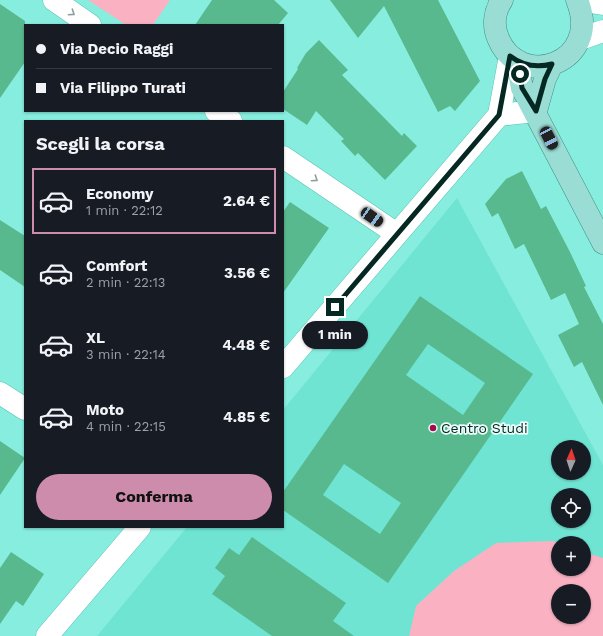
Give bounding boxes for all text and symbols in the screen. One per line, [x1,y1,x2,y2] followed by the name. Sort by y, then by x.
[68,8,75,15] one-way arrow
[60,40,173,58] text: Via Decio Raggi
[511,65,529,83] route start
[60,79,186,97] text: Via Filippo Turati
[538,125,560,151] car
[36,133,165,154] text: Scegli la corsa
[311,174,318,181] one-way arrow
[38,183,74,219] icon: car
[86,185,153,203] text: Economy
[223,192,270,210] text: 2.64 €
[86,203,163,218] text: 1 min · 22:12
[359,205,385,229] car
[38,255,74,291] icon: car
[86,257,147,275] text: Comfort
[224,264,270,282] text: 3.56 €
[86,275,165,290] text: 2 min · 22:13
[326,298,344,316] route end
[302,321,368,349] callout: 1 min
[38,327,74,363] icon: car
[318,327,352,342] text: 1 min
[86,329,105,347] text: XL
[222,336,270,354] text: 4.48 €
[86,347,166,362] text: 3 min · 22:14
[38,399,74,435] icon: car
[86,401,124,419] text: Moto
[223,408,270,426] text: 4.85 €
[86,419,166,434] text: 4 min · 22:15
[441,420,528,436] place label: Centro Studi
[428,423,438,433] marker: Centro Studi
[551,440,591,480] north arrow
[551,440,591,624] map controls
[36,474,272,520] button: Conferma
[551,488,591,528] button: locate
[551,536,591,576] button: +
[551,584,591,624] button: −

